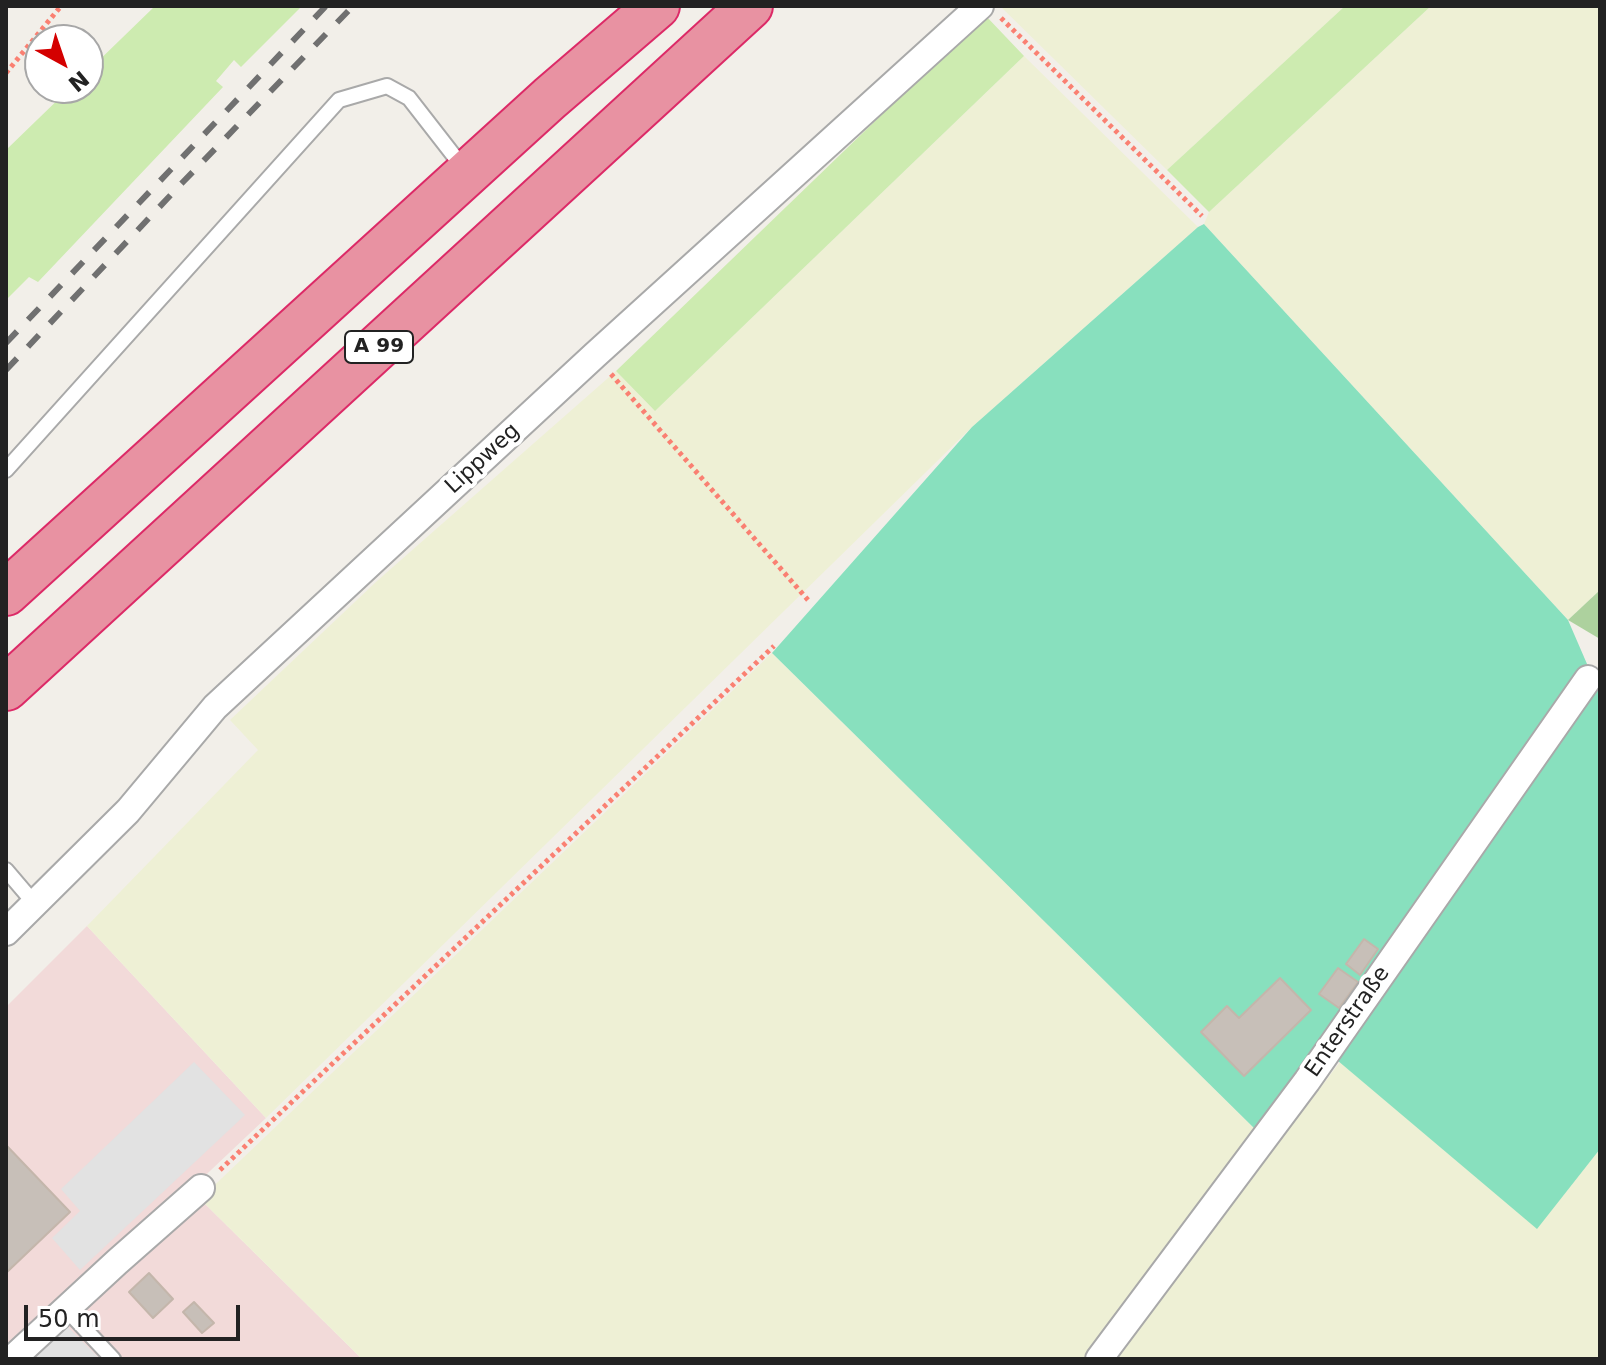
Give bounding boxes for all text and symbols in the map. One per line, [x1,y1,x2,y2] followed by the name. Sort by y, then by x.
[24,24,104,104] north arrow
[63,66,94,97] text: N
[345,331,413,363] road number: A 99
[440,418,526,500] street label: Lippweg
[1300,962,1396,1082] street label: Enterstraße
[28,1289,244,1339] scale bar
[38,1305,100,1333] text: 50 m

